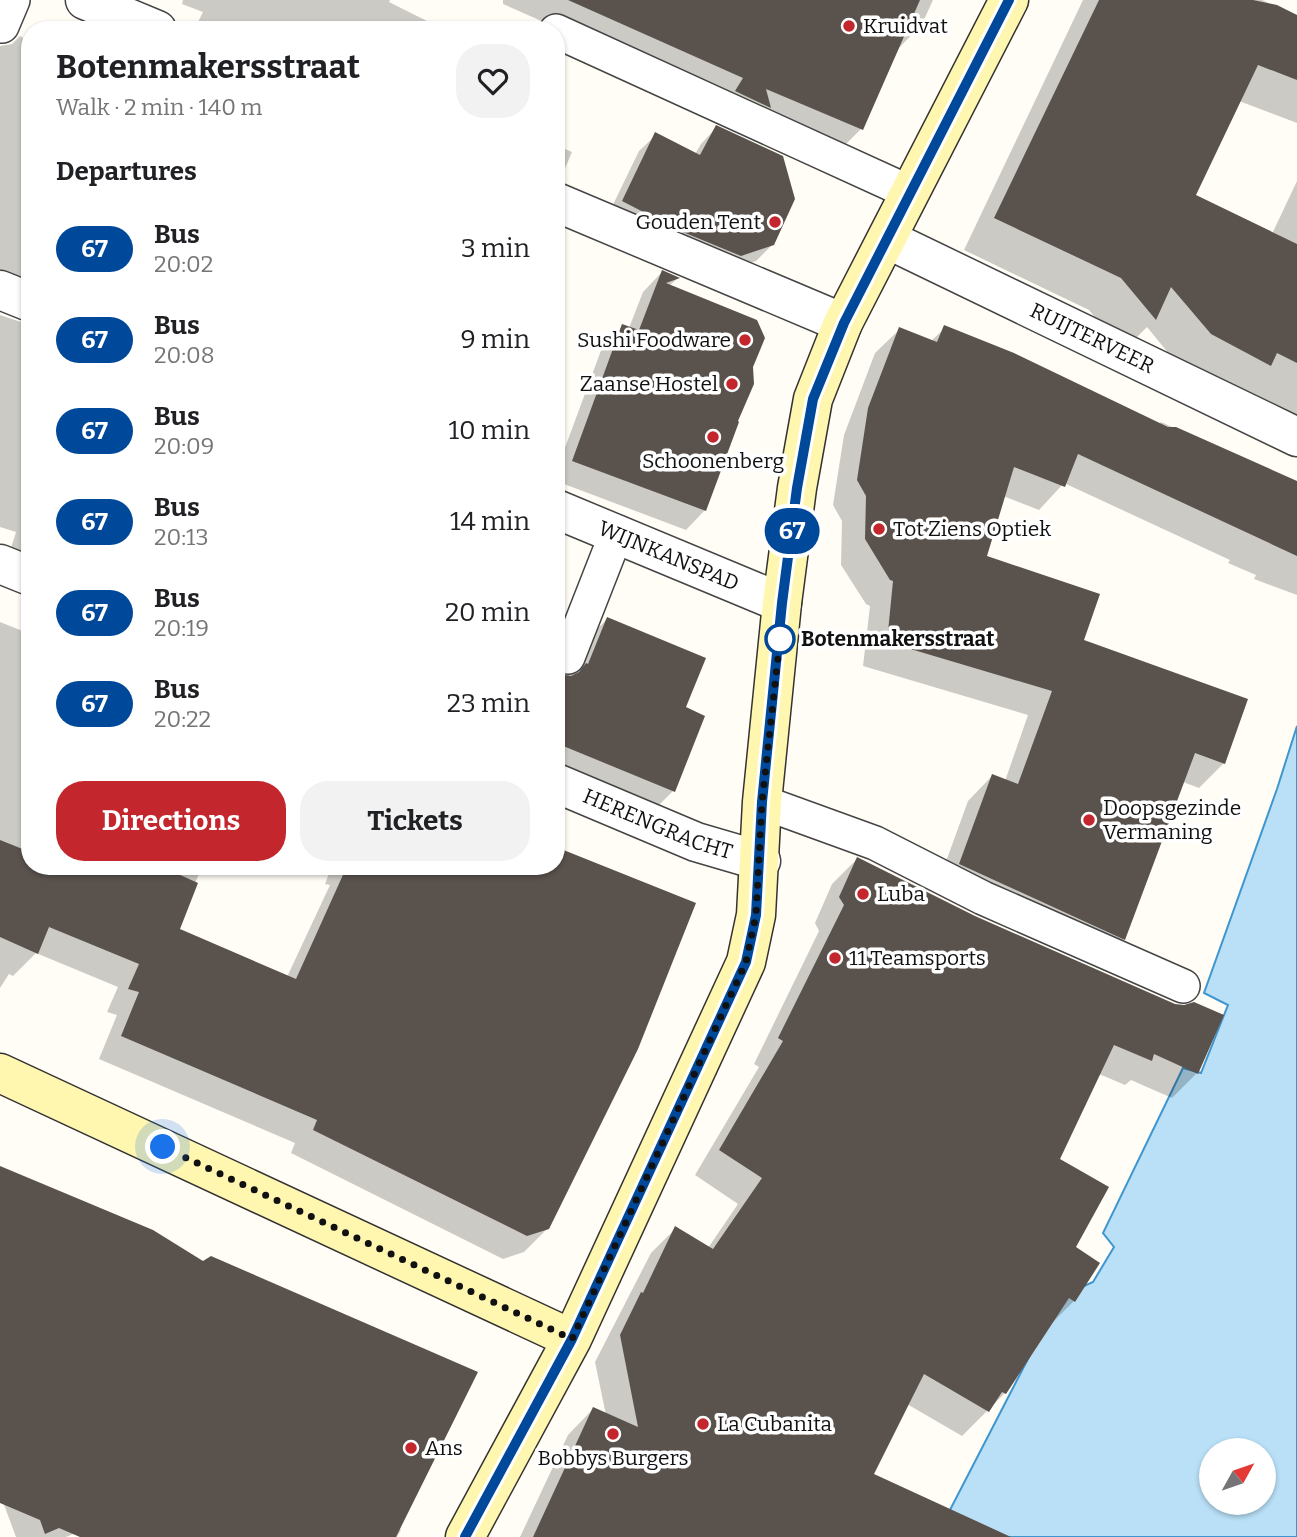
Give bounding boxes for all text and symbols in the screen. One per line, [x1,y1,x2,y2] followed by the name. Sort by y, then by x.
[863,13,948,39] place label: Kruidvat
[841,18,857,34] marker: Kruidvat
[456,44,530,118] button: heart
[56,47,360,87] text: Botenmakersstraat
[56,93,263,121] text: Walk · 2 min · 140 m
[56,156,197,187] text: Departures
[635,209,761,235] place label: Gouden Tent
[767,214,783,230] marker: Gouden Tent
[154,219,200,250] text: Bus
[461,233,530,264] text: 3 min
[81,235,108,263] text: 67
[154,250,213,278] text: 20:02
[1026,297,1159,379] street label: RUIJTERVEER
[154,310,200,341] text: Bus
[461,324,530,355] text: 9 min
[81,326,108,354] text: 67
[577,327,731,353] place label: Sushi Foodware
[737,332,753,348] marker: Sushi Foodware
[154,341,215,369] text: 20:08
[580,371,718,397] place label: Zaanse Hostel
[724,376,740,392] marker: Zaanse Hostel
[154,401,200,432] text: Bus
[449,415,530,446] text: 10 min
[81,417,108,445] text: 67
[705,429,721,445] marker: Schoonenberg
[154,432,214,460] text: 20:09
[642,448,784,474] place label: Schoonenberg
[154,492,200,523] text: Bus
[450,506,530,537] text: 14 min
[81,508,108,536] text: 67
[760,508,824,554] line badge: 67
[594,515,743,597] street label: WIJNKANSPAD
[893,516,1051,542] place label: Tot Ziens Optiek
[779,517,805,545] text: 67
[871,521,887,537] marker: Tot Ziens Optiek
[154,523,209,551] text: 20:13
[154,583,200,614] text: Bus
[445,597,530,628] text: 20 min
[81,599,108,627] text: 67
[154,614,209,642] text: 20:19
[765,624,795,654] marker: Botenmakersstraat
[801,626,995,652] place label: Botenmakersstraat
[154,674,200,705] text: Bus
[447,688,530,719] text: 23 min
[81,690,108,718] text: 67
[154,705,211,733] text: 20:22
[56,781,286,861] button: Directions
[300,781,530,861] button: Tickets
[579,783,736,865] street label: HERENGRACHT
[1103,795,1241,845] place label: Doopsgezinde Vermaning
[1081,812,1097,828] marker: Doopsgezinde Vermaning
[877,881,925,907] place label: Luba
[855,886,871,902] marker: Luba
[849,945,986,971] place label: 11 Teamsports
[827,950,843,966] marker: 11 Teamsports
[145,1129,180,1164] your location
[717,1411,833,1437] place label: La Cubanita
[695,1416,711,1432] marker: La Cubanita
[605,1426,621,1442] marker: Bobbys Burgers
[425,1435,463,1461] place label: Ans
[1199,1438,1276,1516] north arrow
[1199,1438,1276,1515] map controls
[403,1440,419,1456] marker: Ans
[537,1445,689,1471] place label: Bobbys Burgers

